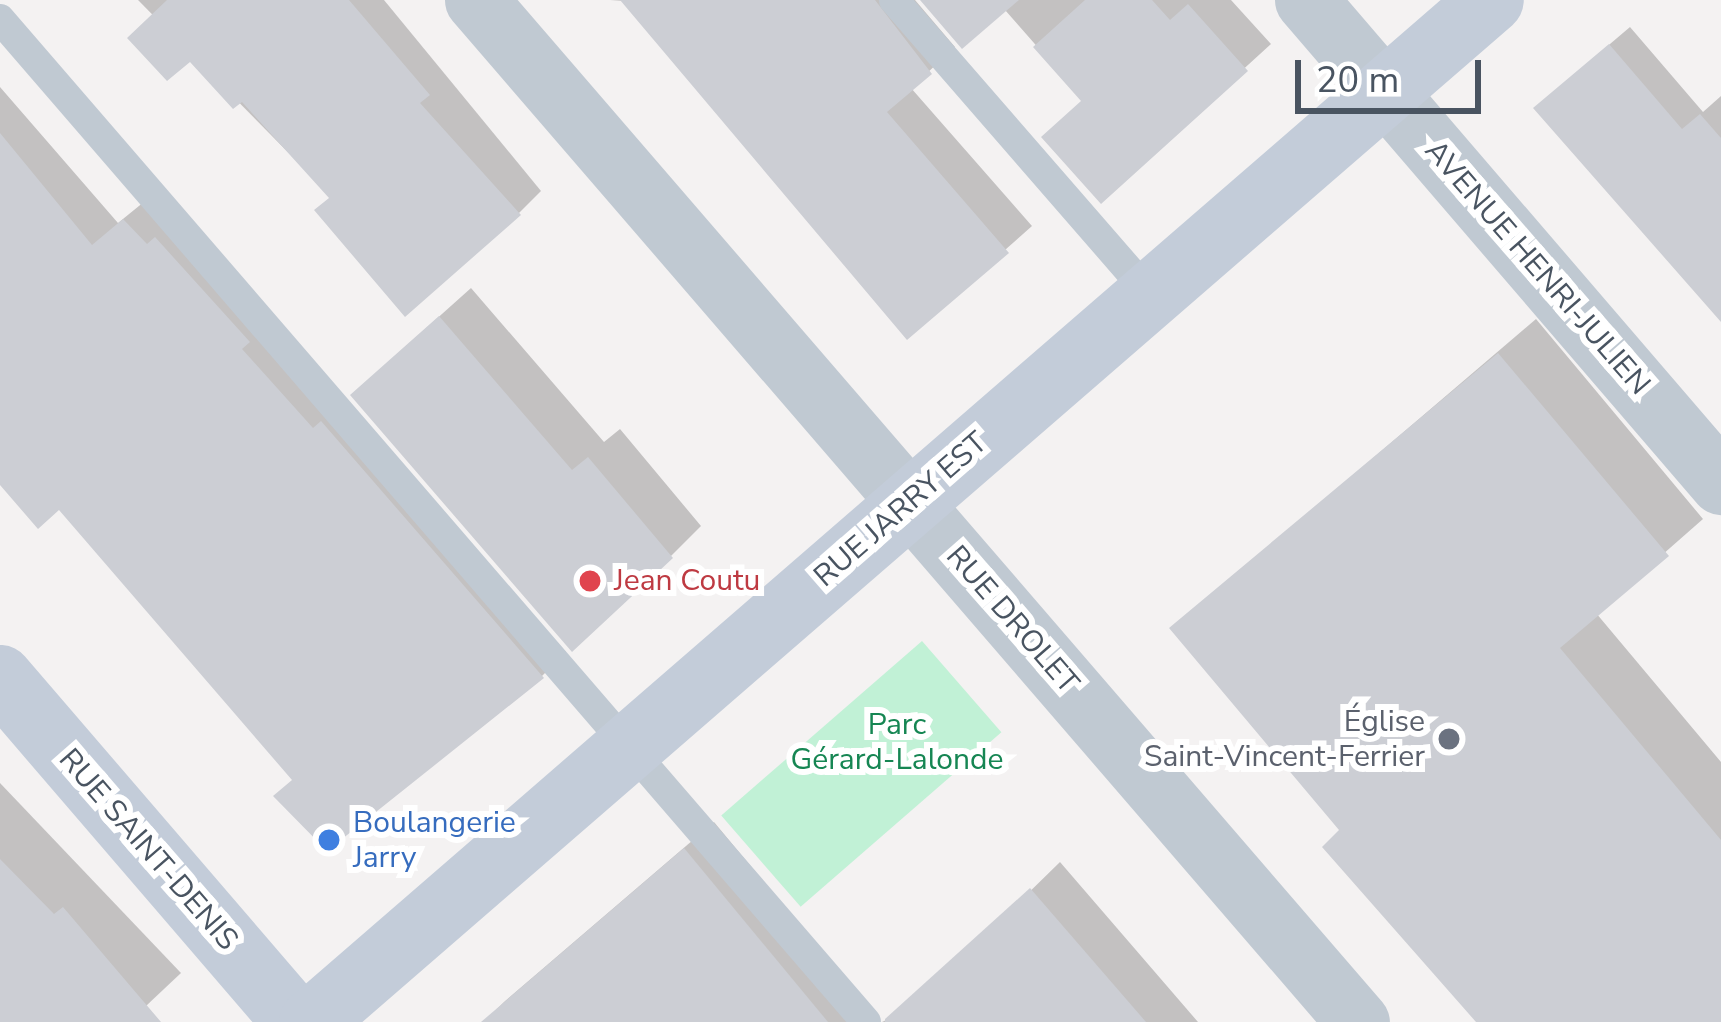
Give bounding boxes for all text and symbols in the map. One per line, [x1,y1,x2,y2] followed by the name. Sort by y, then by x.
[1301,36,1487,110] scale bar
[1316,56,1399,105] text: 20 m
[1417,134,1657,402] street label: AVENUE HENRI-JULIEN
[807,425,995,595] street label: RUE JARRY EST
[938,539,1086,701] street label: RUE DROLET
[614,563,760,599] place label: Jean Coutu
[577,568,603,594] marker: Jean Coutu
[1144,704,1425,774] place label: Église Saint-Vincent-Ferrier
[790,707,1004,777] park label: Parc Gérard-Lalonde
[1436,726,1462,752] marker: Église Saint-Vincent-Ferrier
[51,742,245,958] street label: RUE SAINT-DENIS
[353,805,516,876] place label: Boulangerie Jarry
[316,827,342,853] marker: Boulangerie Jarry

